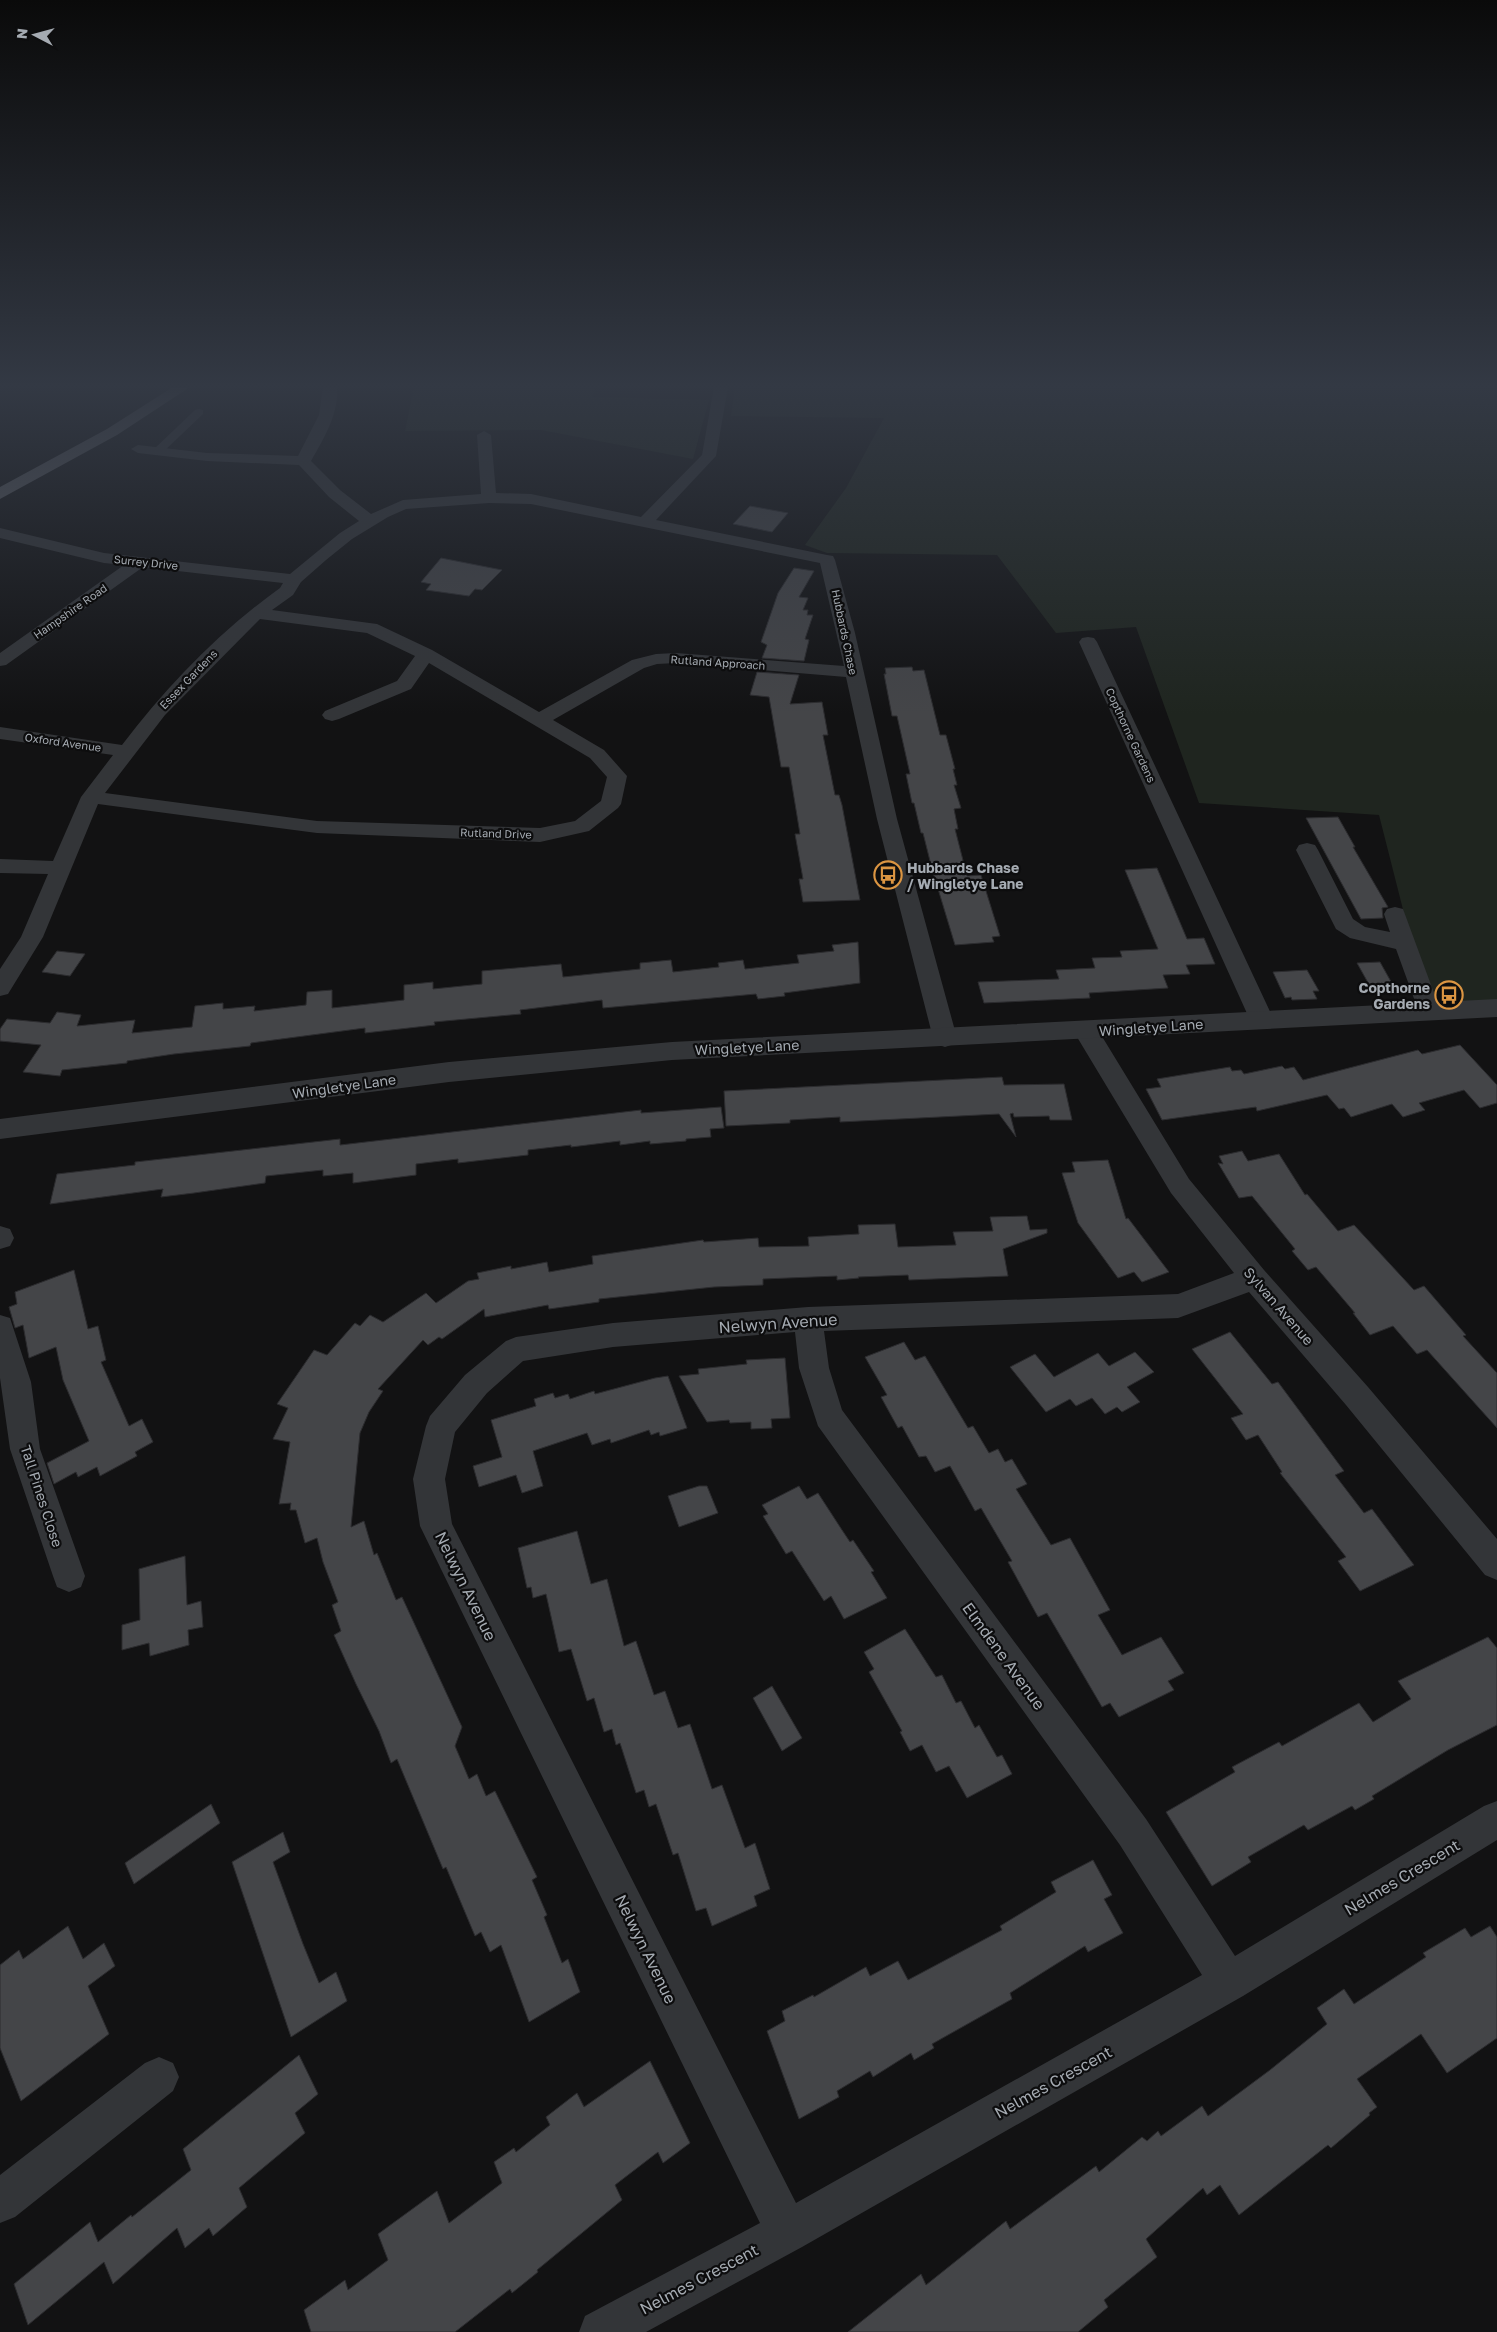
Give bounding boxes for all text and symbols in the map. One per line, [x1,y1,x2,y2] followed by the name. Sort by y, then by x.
[10,10,60,60] north arrow
[13,27,31,40] text: N
[113,552,179,572] street label: Surrey Drive
[31,581,109,641] street label: Hampshire Road
[830,588,860,676] street label: Hubbards Chase
[156,647,220,711] street label: Essex Gardens
[670,652,766,672] street label: Rutland Approach
[1103,686,1159,784] street label: Copthorne Gardens
[24,730,102,754] street label: Oxford Avenue
[460,825,532,841] street label: Rutland Drive
[907,859,1024,892] place label: Hubbards Chase / Wingletye Lane
[873,860,903,890] bus stop icon: Hubbards Chase / Wingletye Lane
[1358,979,1430,1012] place label: Copthorne Gardens
[1434,980,1464,1010] bus stop icon: Copthorne Gardens
[1098,1015,1204,1039] street label: Wingletye Lane
[694,1036,800,1058] street label: Wingletye Lane
[291,1070,397,1102] street label: Wingletye Lane
[1241,1264,1317,1348] street label: Sylvan Avenue
[718,1309,838,1337] street label: Nelwyn Avenue
[18,1443,66,1549] street label: Tall Pines Close
[431,1528,501,1644] street label: Nelwyn Avenue
[958,1598,1050,1714] street label: Elmdene Avenue
[1341,1835,1463,1919] street label: Nelmes Crescent
[611,1891,681,2007] street label: Nelwyn Avenue
[991,2041,1115,2123] street label: Nelmes Crescent
[636,2239,762,2319] street label: Nelmes Crescent

